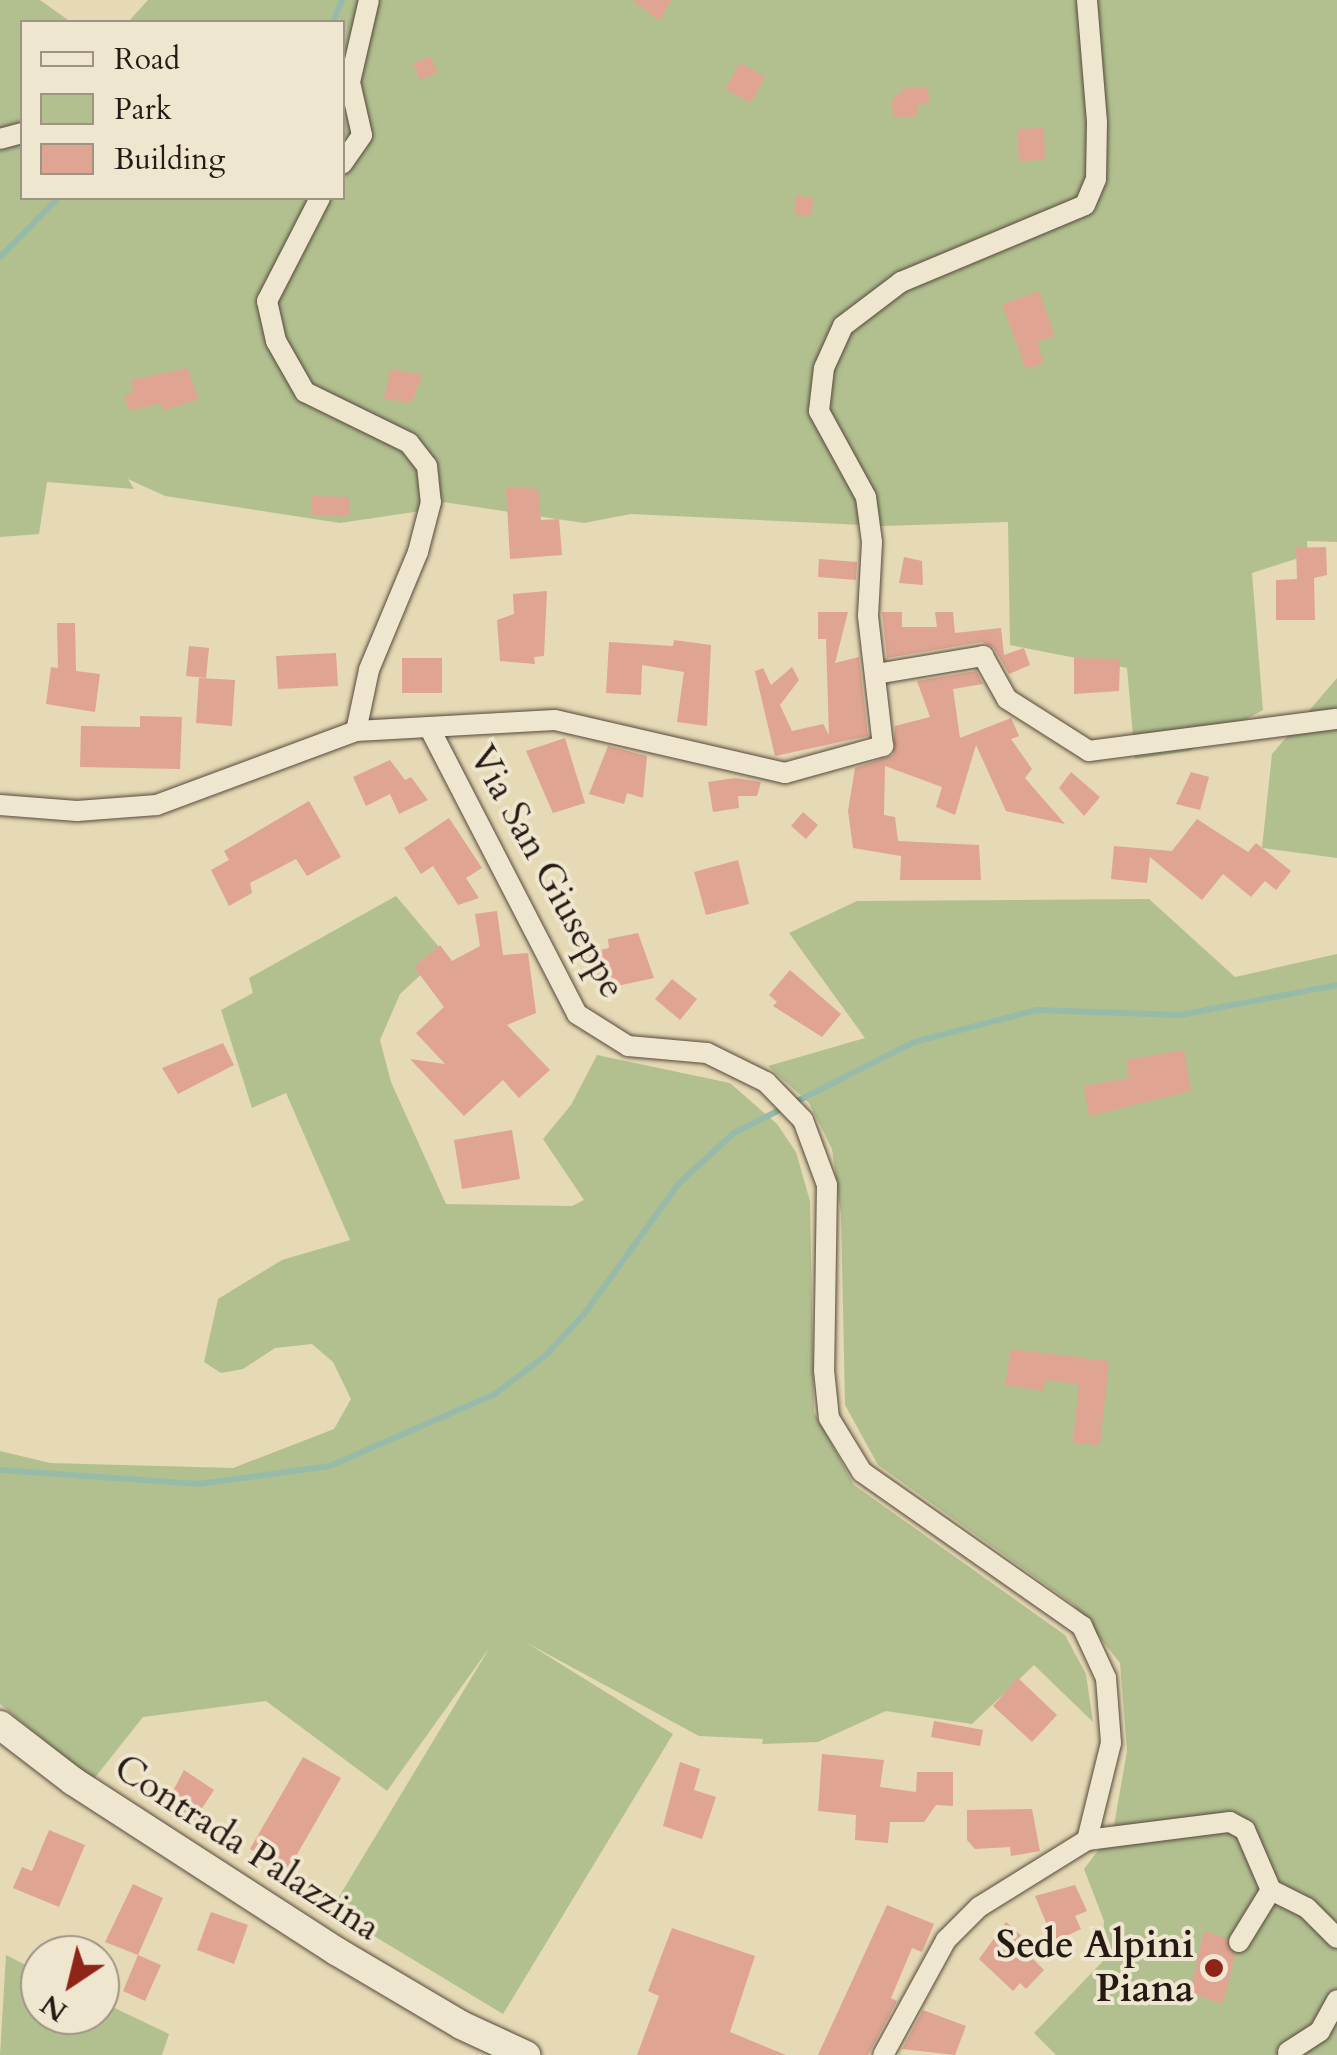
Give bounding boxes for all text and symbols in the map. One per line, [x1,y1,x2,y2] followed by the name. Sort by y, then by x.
[20,20,345,200] legend
[114,39,180,80] text: Road
[114,89,172,130] text: Park
[114,139,225,180] text: Building
[459,738,635,1006] street label: Via San Giuseppe
[105,1745,389,1951] street label: Contrada Palazzina
[996,1923,1194,2012] place label: Sede Alpini Piana
[20,1935,120,2035] north arrow
[1203,1957,1225,1979] marker: Sede Alpini Piana
[33,1985,75,2030] text: N

